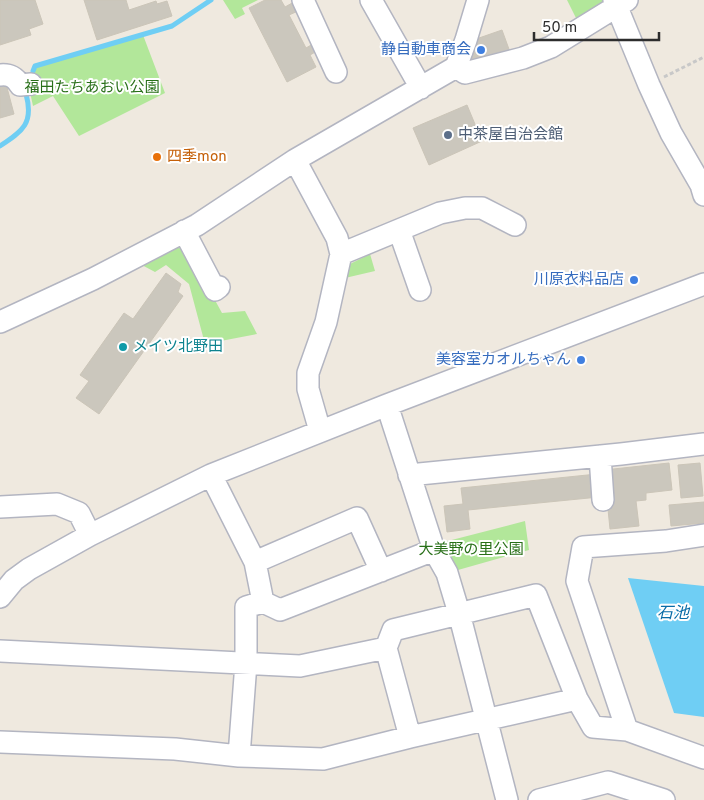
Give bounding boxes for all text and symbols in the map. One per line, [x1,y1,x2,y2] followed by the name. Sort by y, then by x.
[534,10,659,42] scale bar
[542,19,577,38] text: 50 m
[381,41,471,60] place label: 静自動車商会
[475,44,487,56] marker: 静自動車商会
[24,79,160,98] park label: 福田たちあおい公園
[458,126,563,145] place label: 中茶屋自治会館
[442,129,454,141] marker: 中茶屋自治会館
[167,148,227,167] place label: 四季mon
[151,151,163,163] marker: 四季mon
[534,270,624,290] place label: 川原衣料品店
[628,274,640,286] marker: 川原衣料品店
[133,337,223,357] place label: メイツ北野田
[117,341,129,353] marker: メイツ北野田
[436,351,571,370] place label: 美容室カオルちゃん
[575,354,587,366] marker: 美容室カオルちゃん
[418,541,524,560] park label: 大美野の里公園
[657,604,691,624] water label: 石池

